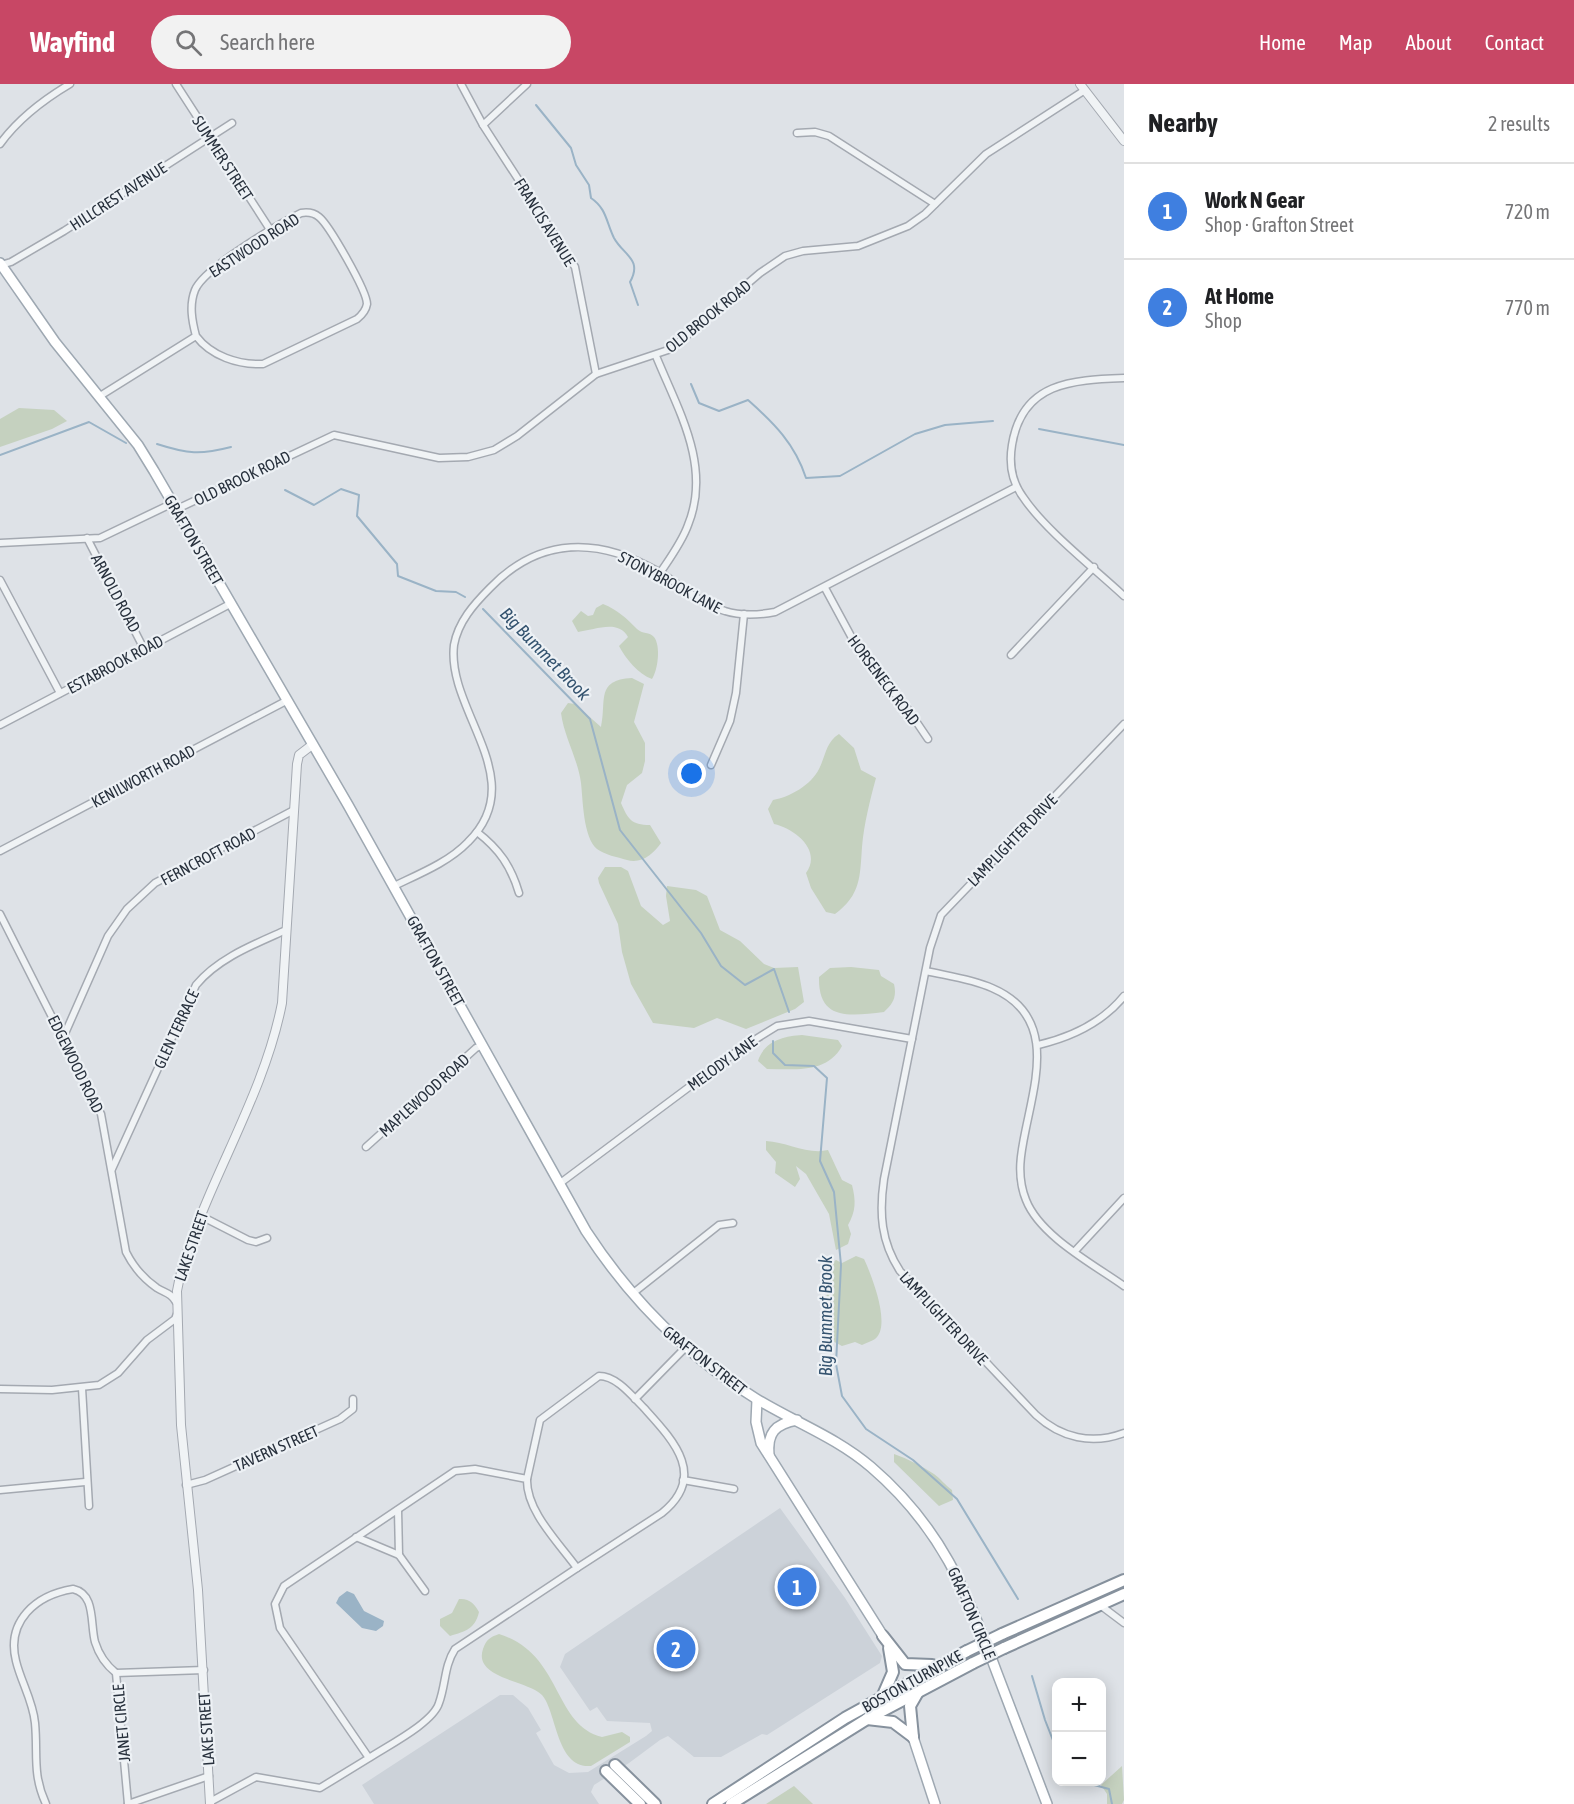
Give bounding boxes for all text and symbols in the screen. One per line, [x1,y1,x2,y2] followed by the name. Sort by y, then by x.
[151,15,571,69] search box
[30,26,115,58] text: Wayfind
[172,26,205,59] icon: search
[220,29,315,55] text: Search here
[1259,30,1306,54] text: Home
[1339,30,1373,54] text: Map
[1406,30,1452,54] text: About
[1485,30,1544,54] text: Contact
[1148,108,1218,138] text: Nearby
[189,112,257,204] street label: SUMMER STREET
[1488,112,1550,135] text: 2 results
[66,158,170,234] street label: HILLCREST AVENUE
[511,175,579,269] street label: FRANCIS AVENUE
[1205,187,1304,213] text: Work N Gear
[1163,200,1172,223] text: 1
[1505,200,1550,223] text: 720 m
[206,209,302,281] street label: EASTWOOD ROAD
[1205,213,1354,236] text: Shop · Grafton Street
[662,276,754,356] street label: OLD BROOK ROAD
[1205,283,1274,309] text: At Home
[1163,296,1172,319] text: 2
[1505,296,1550,319] text: 770 m
[1205,309,1242,332] text: Shop
[191,447,293,509] street label: OLD BROOK ROAD
[161,492,227,588] street label: GRAFTON STREET
[616,547,725,617] street label: STONYBROOK LANE
[88,551,144,635] street label: ARNOLD ROAD
[496,603,596,705] water label: Big Bummet Brook
[64,631,166,697] street label: ESTABROOK ROAD
[844,632,924,728] street label: HORSENECK ROAD
[88,741,198,811] street label: KENILWORTH ROAD
[677,759,706,788] your location
[964,790,1060,890] street label: LAMPLIGHTER DRIVE
[158,823,258,889] street label: FERNCROFT ROAD
[404,913,468,1009] street label: GRAFTON STREET
[150,987,202,1071] street label: GLEN TERRACE
[45,1012,107,1116] street label: EDGEWOOD ROAD
[684,1032,760,1094] street label: MELODY LANE
[375,1050,473,1140] street label: MAPLEWOOD ROAD
[171,1208,211,1284] street label: LAKE STREET
[815,1255,836,1376] water label: Big Bummet Brook
[896,1268,992,1368] street label: LAMPLIGHTER DRIVE
[660,1322,750,1398] street label: GRAFTON STREET
[231,1421,321,1475] street label: TAVERN STREET
[778,1564,816,1610] pin: 1
[945,1564,999,1662] street label: GRAFTON CIRCLE
[656,1626,696,1672] pin: 2
[859,1646,965,1716] street label: BOSTON TURNPIKE
[1052,1678,1106,1786] map controls
[1052,1678,1106,1732] button: +
[109,1683,133,1763] street label: JANET CIRCLE
[194,1692,218,1766] street label: LAKE STREET
[1052,1732,1106,1786] button: −

